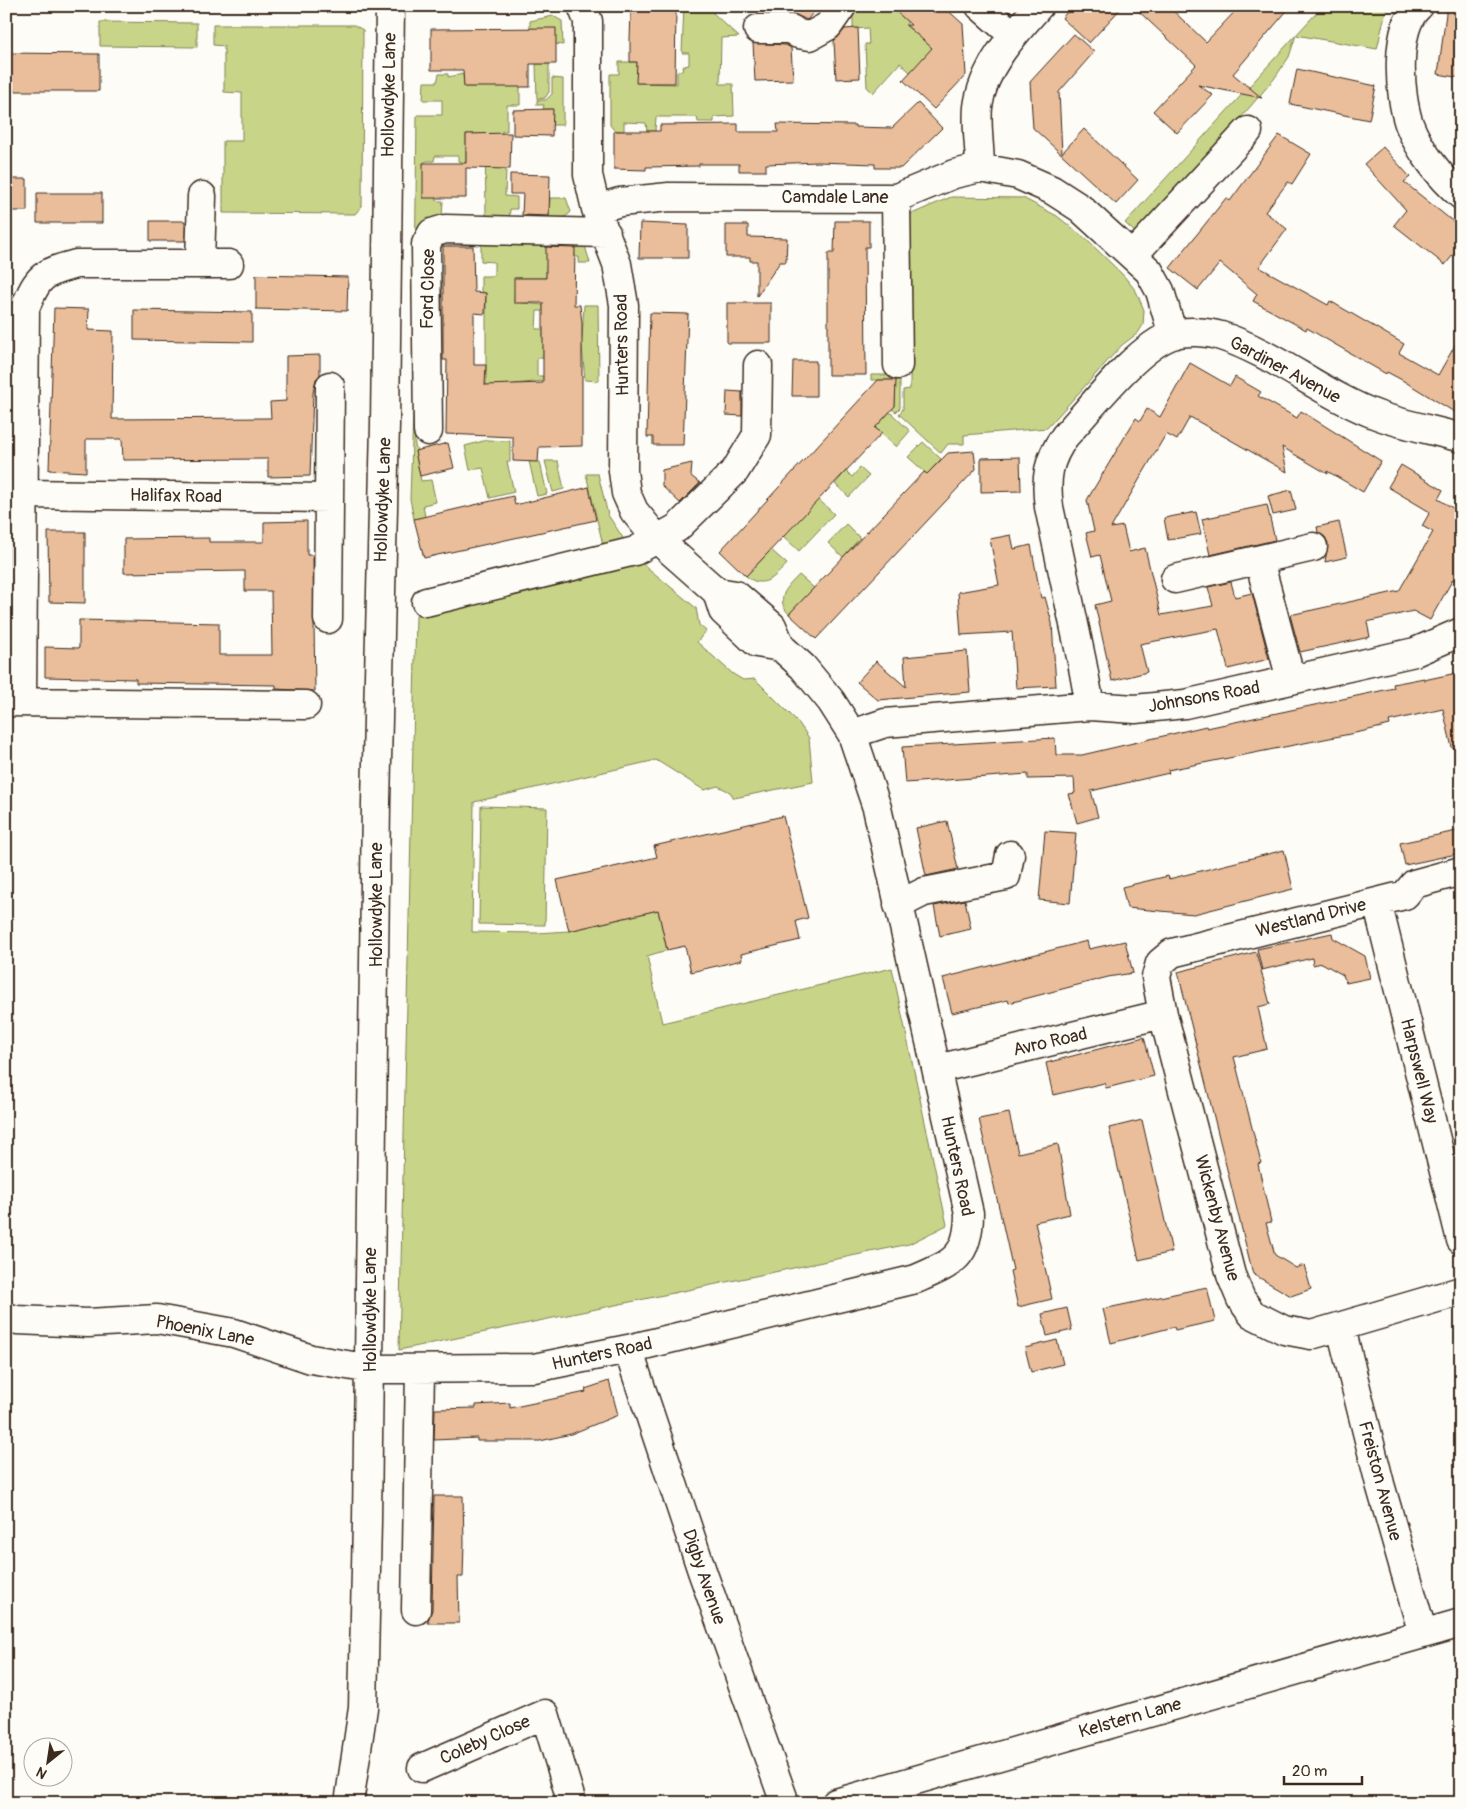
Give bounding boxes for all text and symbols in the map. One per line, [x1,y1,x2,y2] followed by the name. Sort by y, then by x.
[376,32,402,158] street label: Hollowdyke Lane
[782,186,889,209] street label: Camdale Lane
[416,248,440,329] street label: Ford Close
[610,294,634,396] street label: Hunters Road
[1225,331,1345,409] street label: Gardiner Avenue
[369,437,397,563] street label: Hollowdyke Lane
[130,484,222,508] street label: Halifax Road
[1146,676,1262,718] street label: Johnsons Road
[365,842,388,968] street label: Hollowdyke Lane
[1253,893,1369,943] street label: Westland Drive
[1395,1016,1443,1126] street label: Harpswell Way
[1011,1022,1089,1062] street label: Avro Road
[935,1114,979,1218] street label: Hunters Road
[1189,1152,1245,1284] street label: Wickenby Avenue
[359,1247,382,1373] street label: Hollowdyke Lane
[154,1310,256,1352] street label: Phoenix Lane
[550,1332,654,1376] street label: Hunters Road
[1353,1419,1407,1544] street label: Freiston Avenue
[677,1526,731,1628] street label: Digby Avenue
[1076,1692,1184,1744] street label: Kelstern Lane
[436,1710,534,1770] street label: Coleby Close
[22,1736,72,1786] north arrow
[1284,1754,1362,1786] scale bar
[1292,1762,1327,1781] text: 20 m
[33,1763,50,1783] text: N

